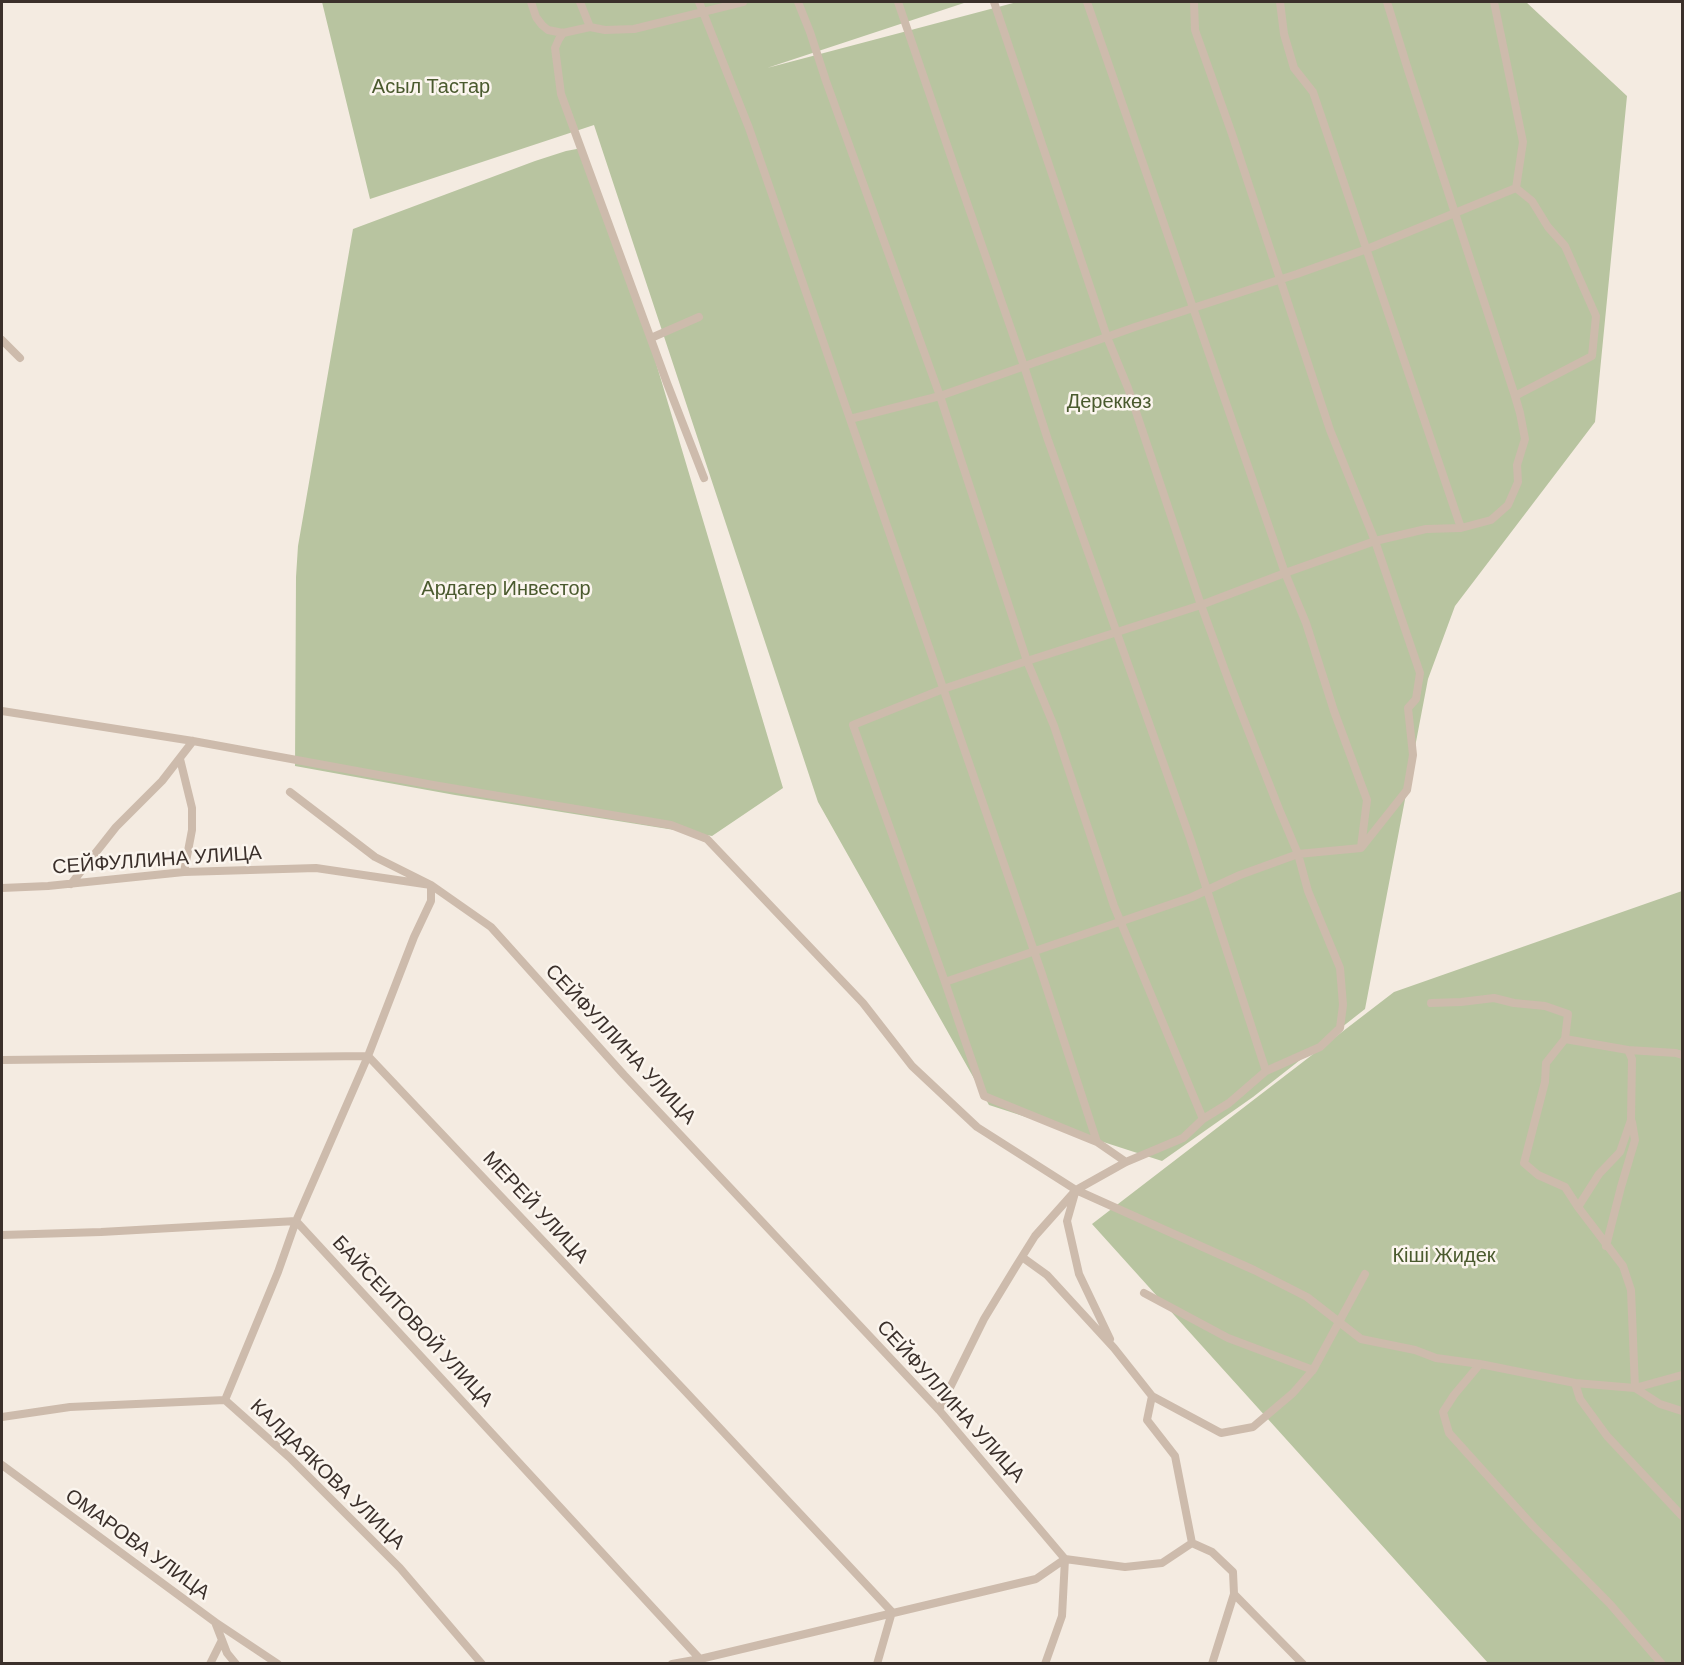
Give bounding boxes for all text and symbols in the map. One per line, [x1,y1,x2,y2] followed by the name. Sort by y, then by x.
[372,76,490,100] park label: Асыл Тастар
[1067,391,1151,415] park label: Дереккөз
[421,578,591,602] park label: Ардагер Инвестор
[51,842,263,880] street label: СЕЙФУЛЛИНА УЛИЦА
[540,960,700,1130] street label: СЕЙФУЛЛИНА УЛИЦА
[477,1147,593,1269] street label: МЕРЕЙ УЛИЦА
[326,1232,498,1412] street label: БАЙСЕИТОВОЙ УЛИЦА
[1392,1245,1496,1269] park label: Кіші Жидек
[871,1316,1029,1488] street label: СЕЙФУЛЛИНА УЛИЦА
[245,1395,409,1555] street label: КАЛДАЯКОВА УЛИЦА
[60,1484,214,1606] street label: ОМАРОВА УЛИЦА

